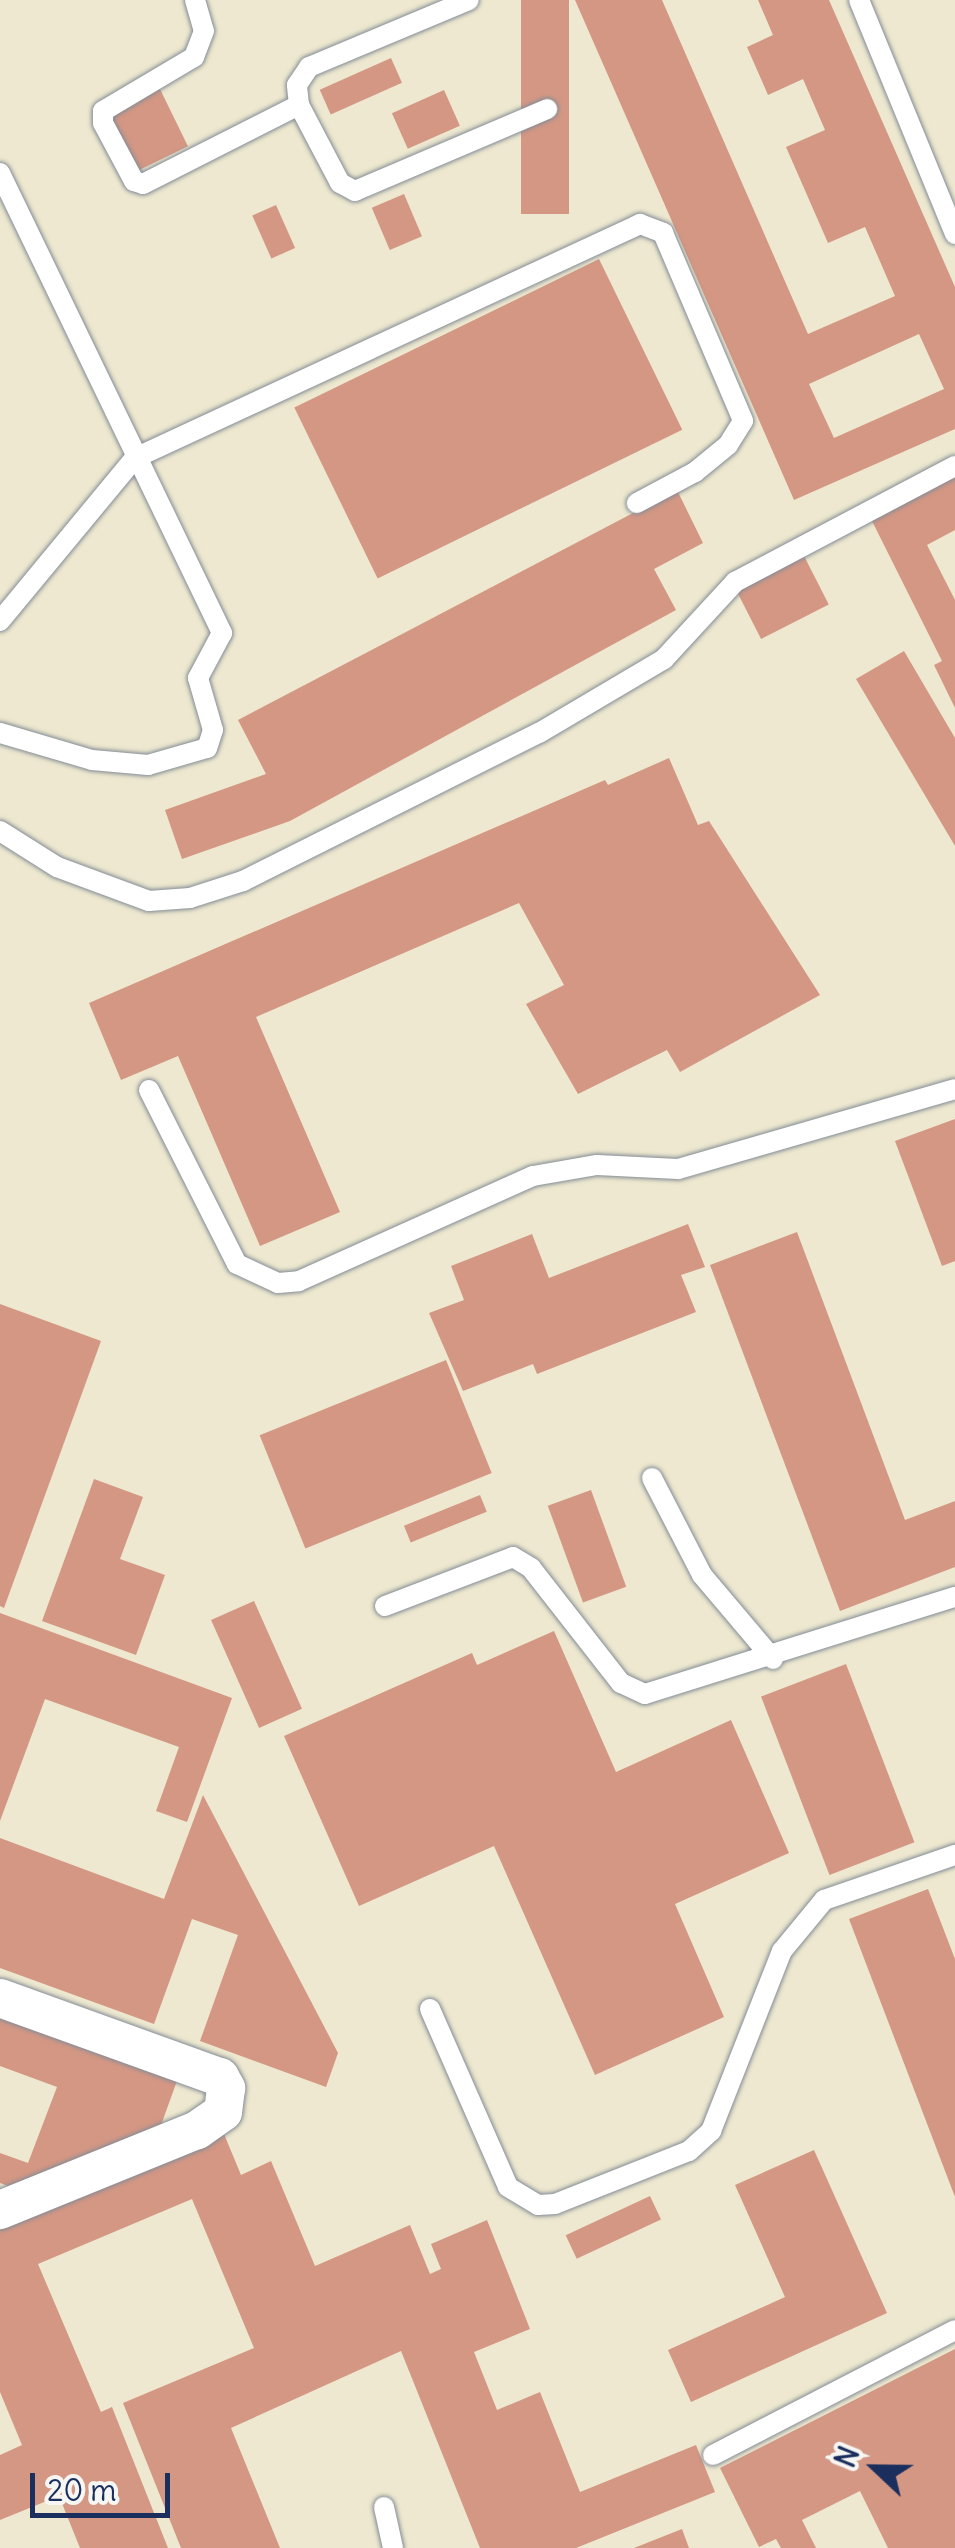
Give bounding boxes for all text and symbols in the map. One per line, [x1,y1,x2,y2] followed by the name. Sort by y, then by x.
[825,2418,925,2518] north arrow
[827,2441,867,2472] text: N
[35,2453,175,2515] scale bar
[47,2471,117,2509] text: 20 m

